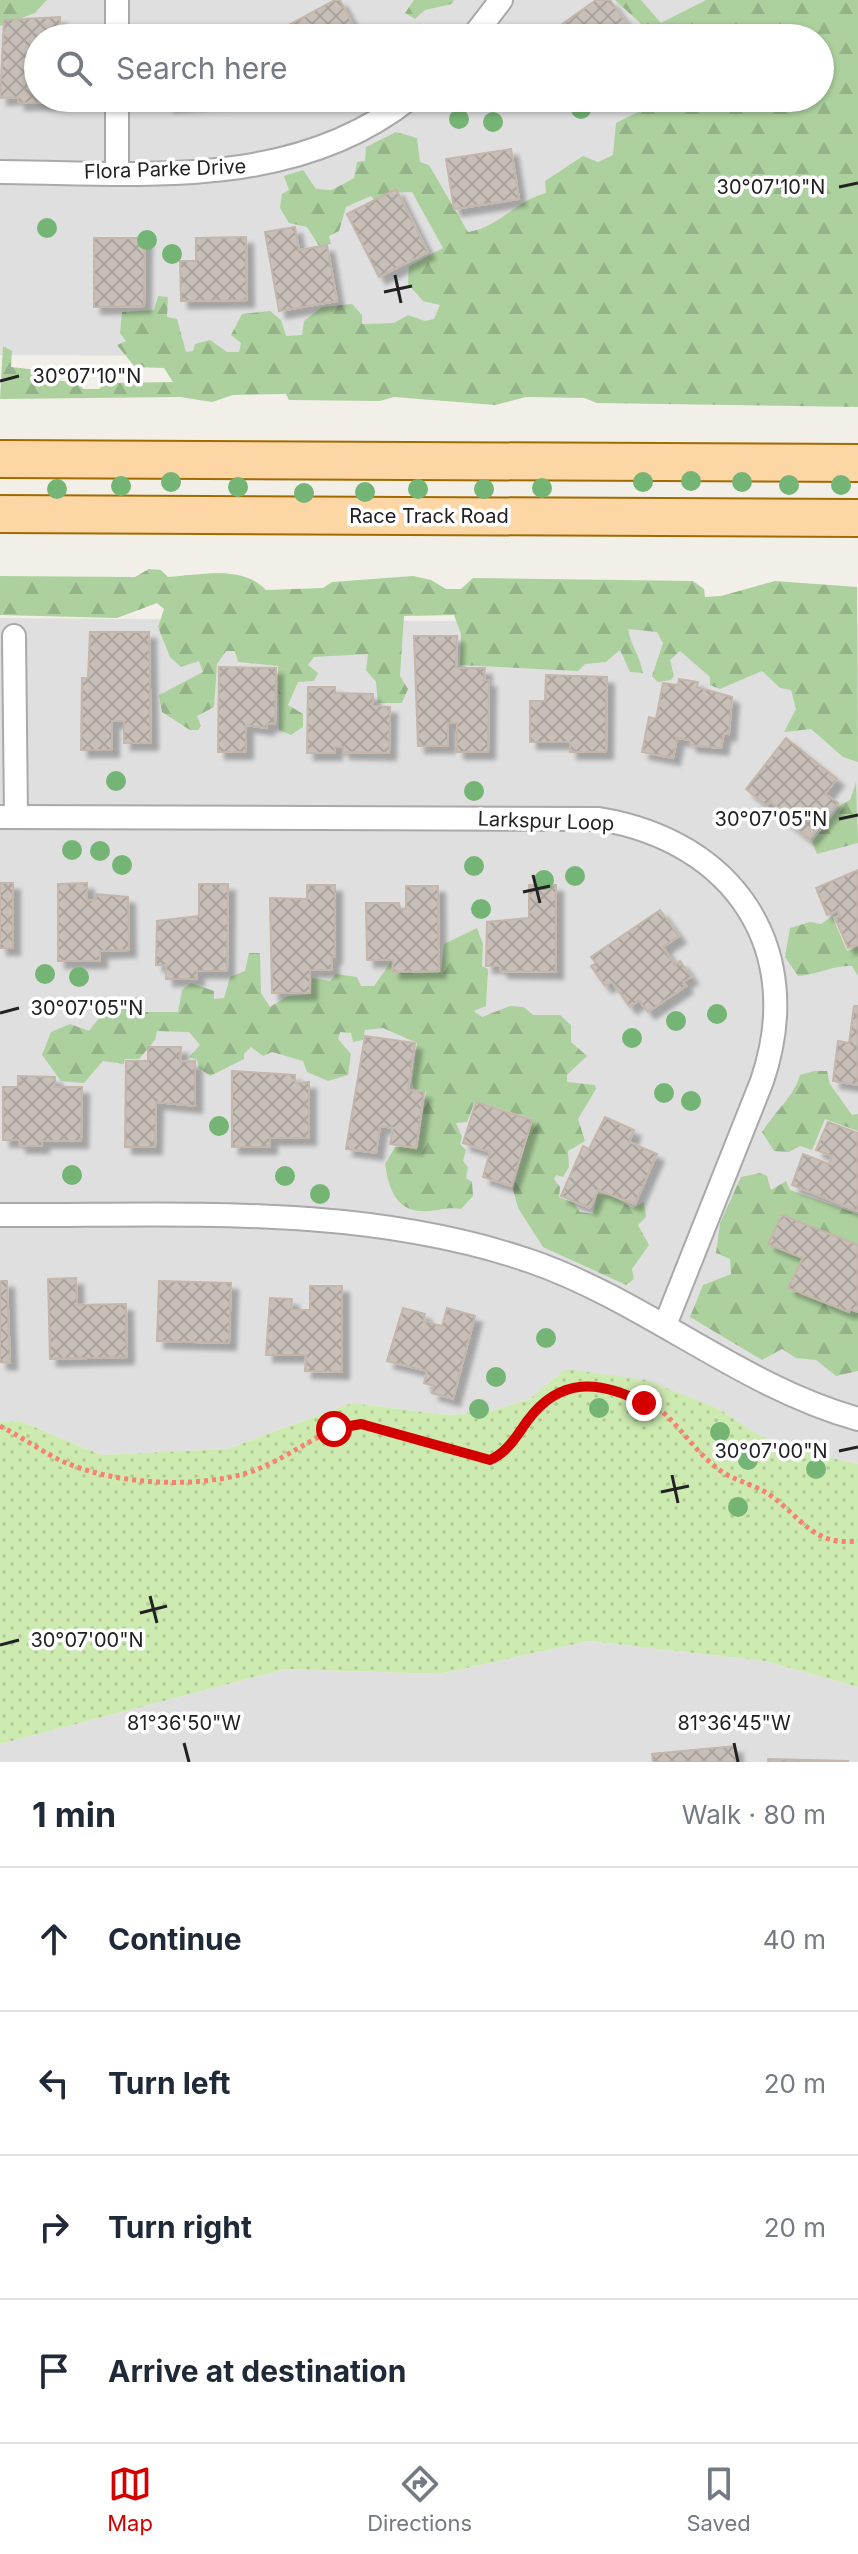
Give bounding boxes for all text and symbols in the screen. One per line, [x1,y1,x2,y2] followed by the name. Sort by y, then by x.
[24,24,834,112] search box
[52,46,96,90] icon: search
[116,50,288,86] text: Search here
[83,154,247,184] street label: Flora Parke Drive
[717,175,825,199] text: 30°07'10"N
[33,364,141,388] text: 30°07'10"N
[349,504,509,528] street label: Race Track Road
[477,807,615,835] street label: Larkspur Loop
[715,807,827,831] text: 30°07'05"N
[31,996,143,1020] text: 30°07'05"N
[626,1385,662,1421] route end
[316,1411,352,1447] route start
[714,1439,828,1463] text: 30°07'00"N
[30,1628,144,1652] text: 30°07'00"N
[127,1711,241,1735] text: 81°36'50"W
[677,1711,791,1735] text: 81°36'45"W
[32,1794,116,1835] text: 1 min
[682,1799,826,1830] text: Walk · 80 m
[32,1917,76,1961] icon: ahead
[108,1921,242,1957] text: Continue
[763,1924,826,1955] text: 40 m
[32,2061,76,2105] icon: left
[108,2065,230,2101] text: Turn left
[764,2068,826,2099] text: 20 m
[32,2205,76,2249] icon: right
[108,2209,252,2245] text: Turn right
[764,2212,826,2243] text: 20 m
[32,2349,76,2393] icon: arrive
[108,2353,406,2389] text: Arrive at destination
[107,2462,153,2536] tab: Map
[367,2462,472,2536] tab: Directions
[686,2462,751,2536] tab: Saved

